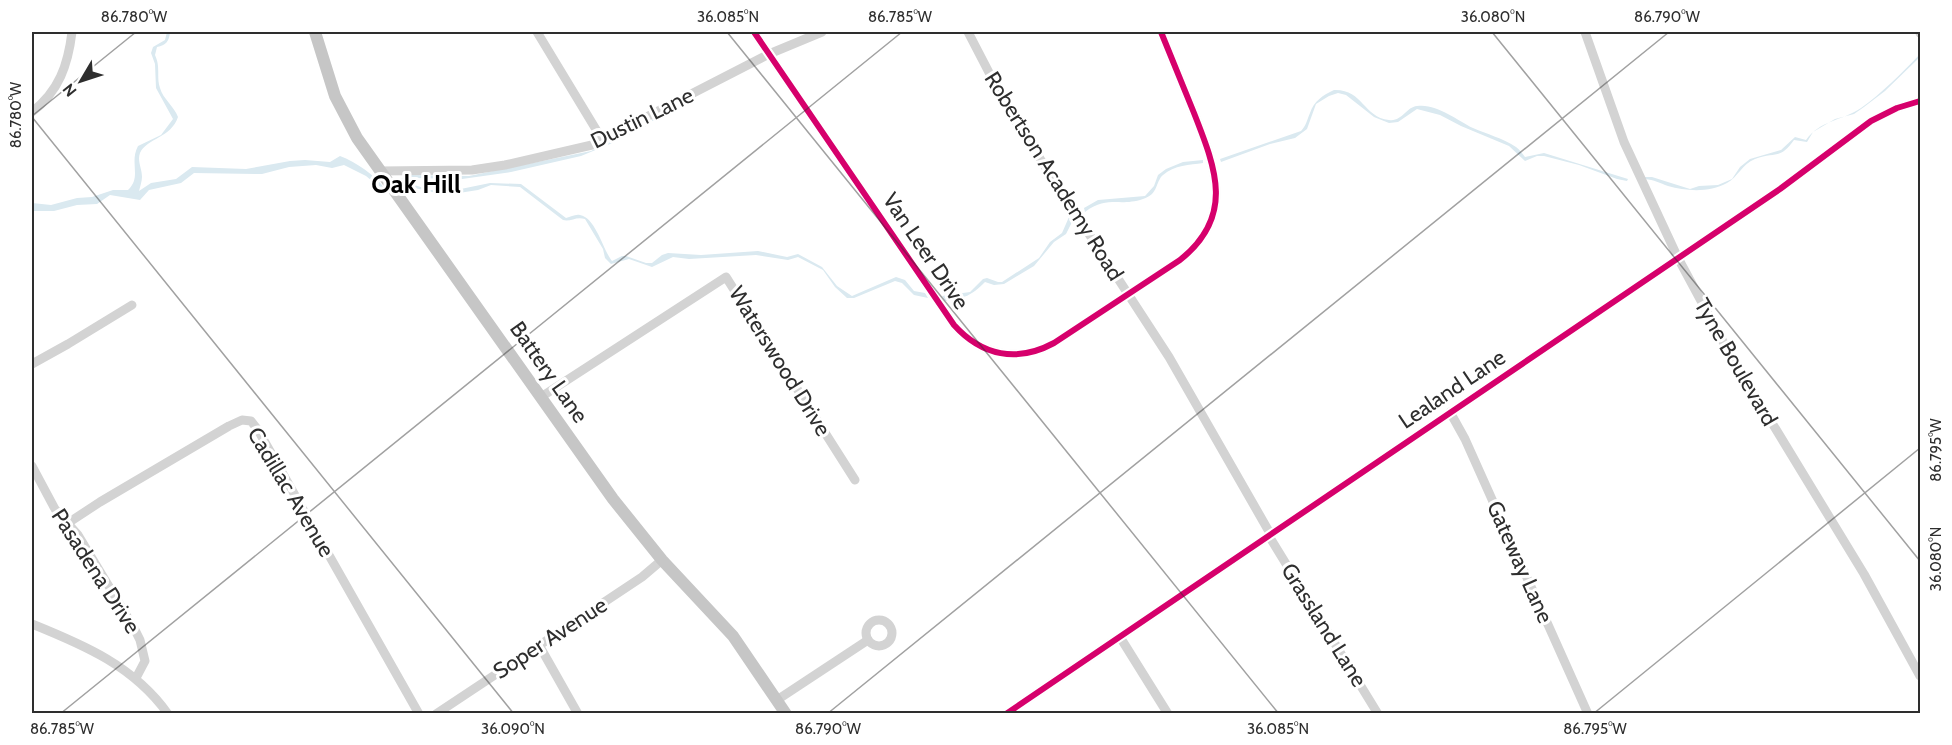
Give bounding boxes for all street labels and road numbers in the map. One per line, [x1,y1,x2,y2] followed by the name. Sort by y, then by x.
[979,67,1129,285] street label: Robertson Academy Road
[586,82,698,154] street label: Dustin Lane
[877,188,975,314] street label: Van Leer Drive
[723,281,837,441] street label: Waterswood Drive
[1689,293,1783,431] street label: Tyne Boulevard
[504,316,594,428] street label: Battery Lane
[1393,343,1511,435] street label: Lealand Lane
[242,422,340,562] street label: Cadillac Avenue
[1481,497,1559,627] street label: Gateway Lane
[46,504,146,638] street label: Pasadena Drive
[1275,558,1373,692] street label: Grassland Lane
[488,591,612,685] street label: Soper Avenue

